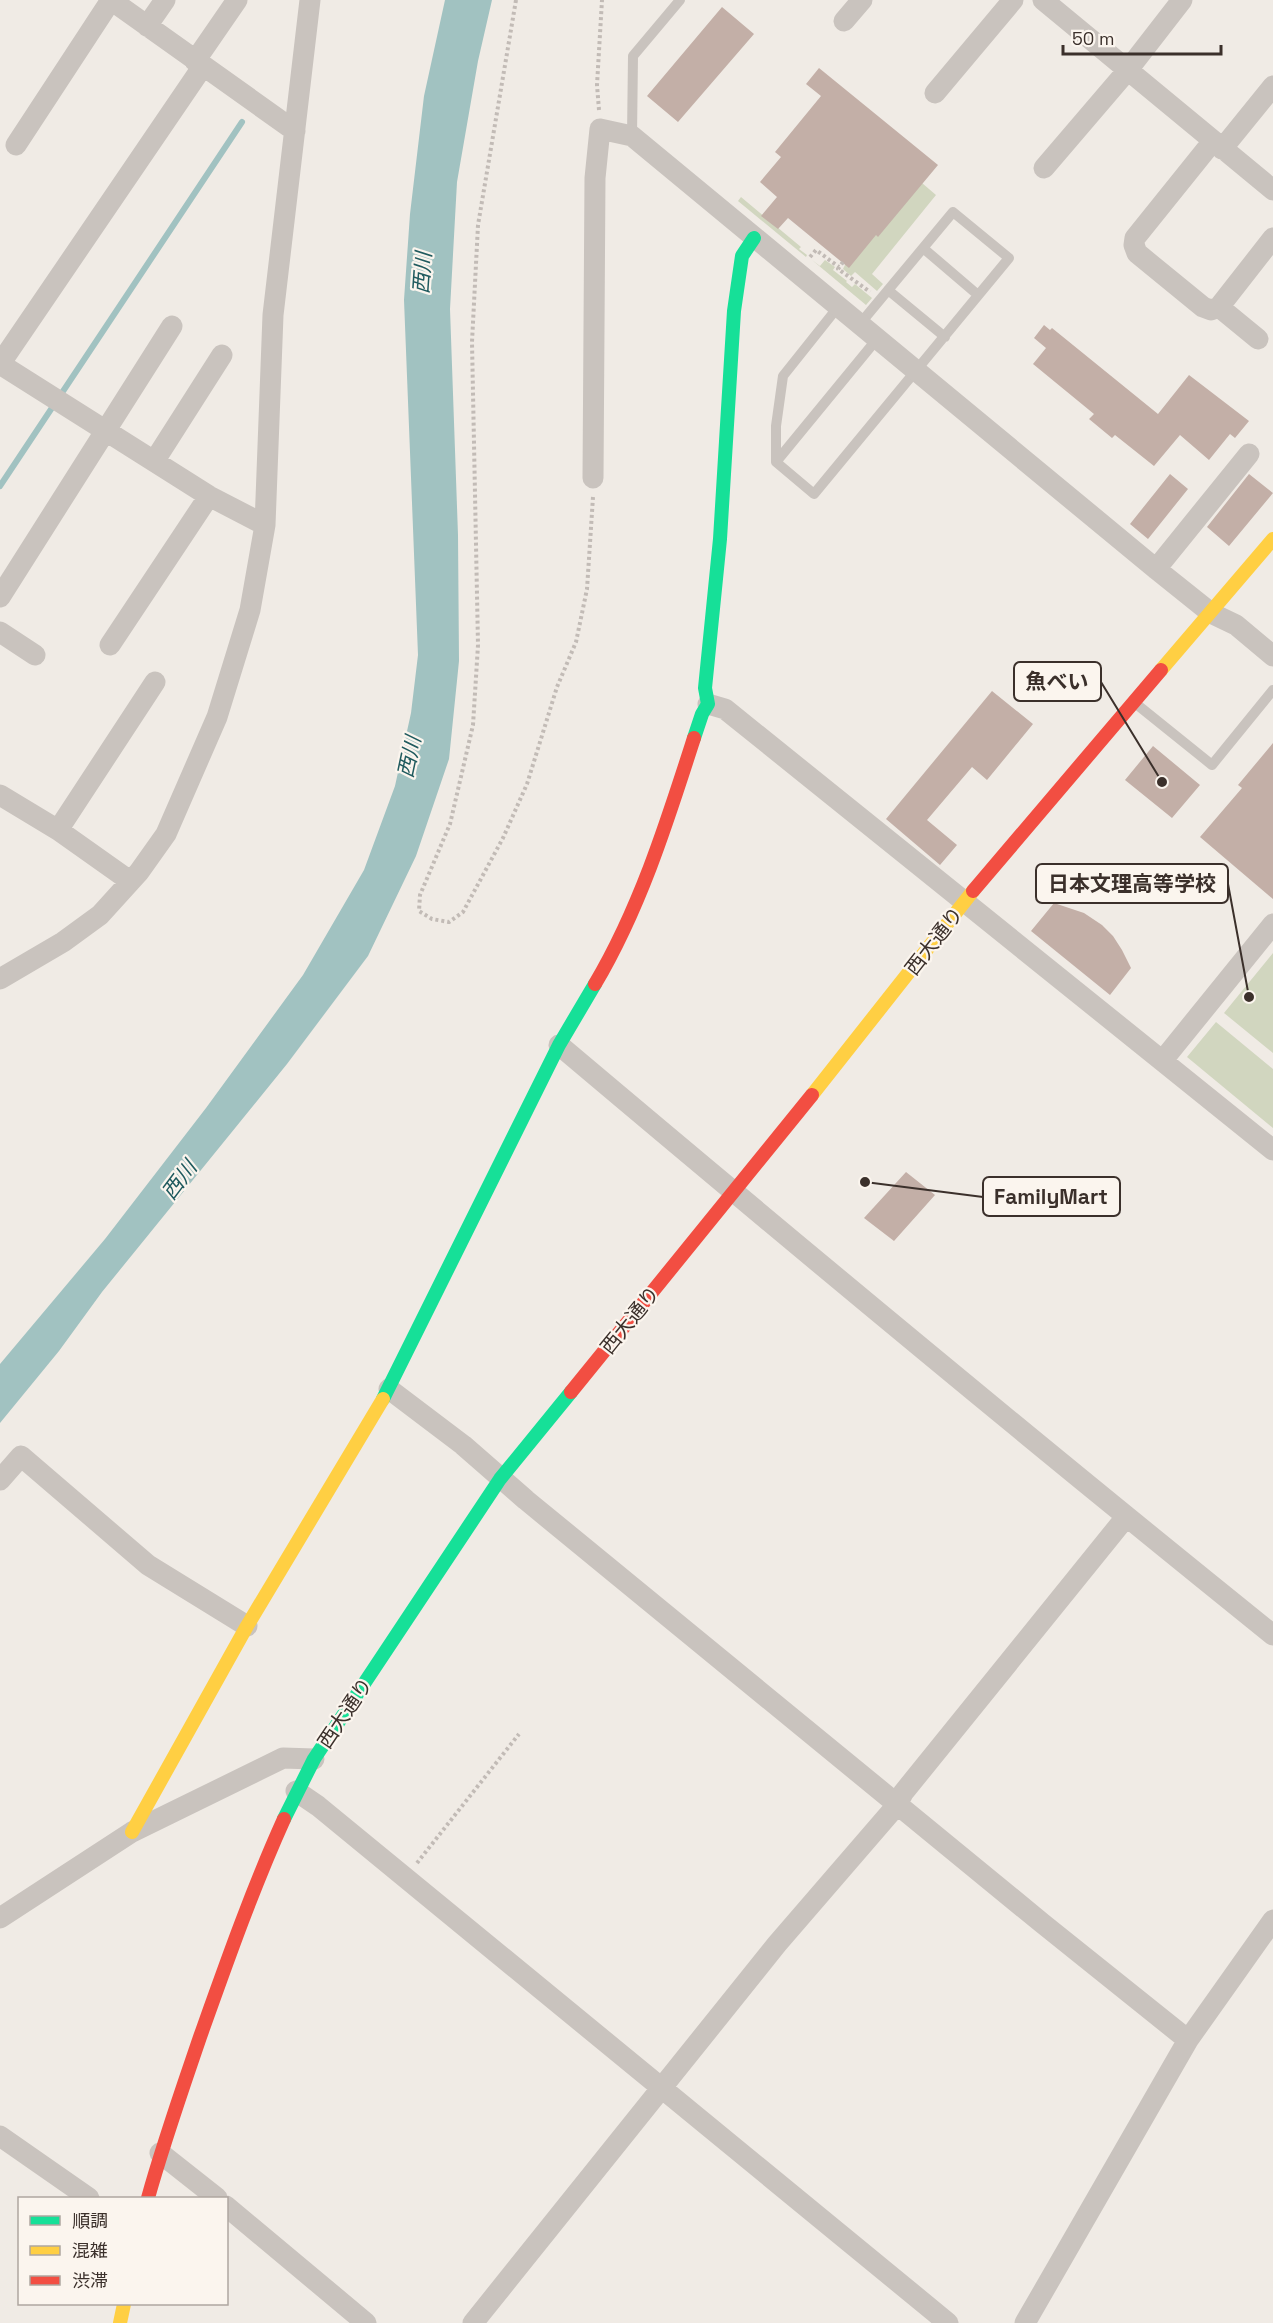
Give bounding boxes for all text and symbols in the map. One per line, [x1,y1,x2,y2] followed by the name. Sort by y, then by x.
[1063,18,1220,56] scale bar
[1072,27,1114,50] text: 50 m
[407,249,437,295] water label: 西川
[1014,662,1101,701] callout: 魚べい
[1026,668,1089,695] text: 魚べい
[391,732,427,780] water label: 西川
[1036,864,1228,903] callout: 日本文理高等学校
[1048,870,1216,897] text: 日本文理高等学校
[899,901,969,981] street label: 西大通り
[156,1154,204,1205] water label: 西川
[983,1177,1120,1216] callout: FamilyMart
[994,1183,1108,1210] text: FamilyMart
[595,1281,665,1359] street label: 西大通り
[312,1673,378,1753] street label: 西大通り
[18,2197,228,2305] legend
[72,2209,108,2232] text: 順調
[72,2239,108,2262] text: 混雑
[72,2269,108,2292] text: 渋滞

